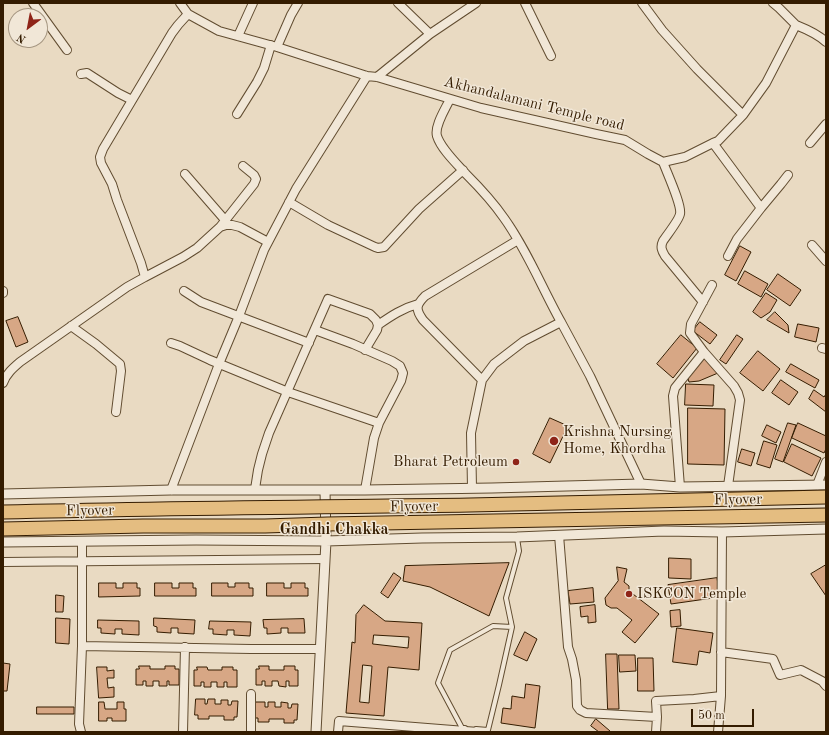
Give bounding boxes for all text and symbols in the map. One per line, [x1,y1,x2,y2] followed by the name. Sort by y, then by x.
[8,8,48,48] north arrow
[15,31,28,45] text: N
[442,73,626,135] street label: Akhandalamani Temple road
[563,423,671,458] place label: Krishna Nursing Home, Khordha
[548,435,560,447] marker: Krishna Nursing Home, Khordha
[393,453,508,471] place label: Bharat Petroleum
[511,457,521,467] marker: Bharat Petroleum
[714,491,762,509] street label: Flyover
[390,498,438,516] street label: Flyover
[66,502,114,520] street label: Flyover
[279,520,389,540] district label: Gandhi Chakka
[637,585,746,603] place label: ISKCON Temple
[624,589,634,599] marker: ISKCON Temple
[693,701,756,727] scale bar
[698,710,725,722] text: 50 m

